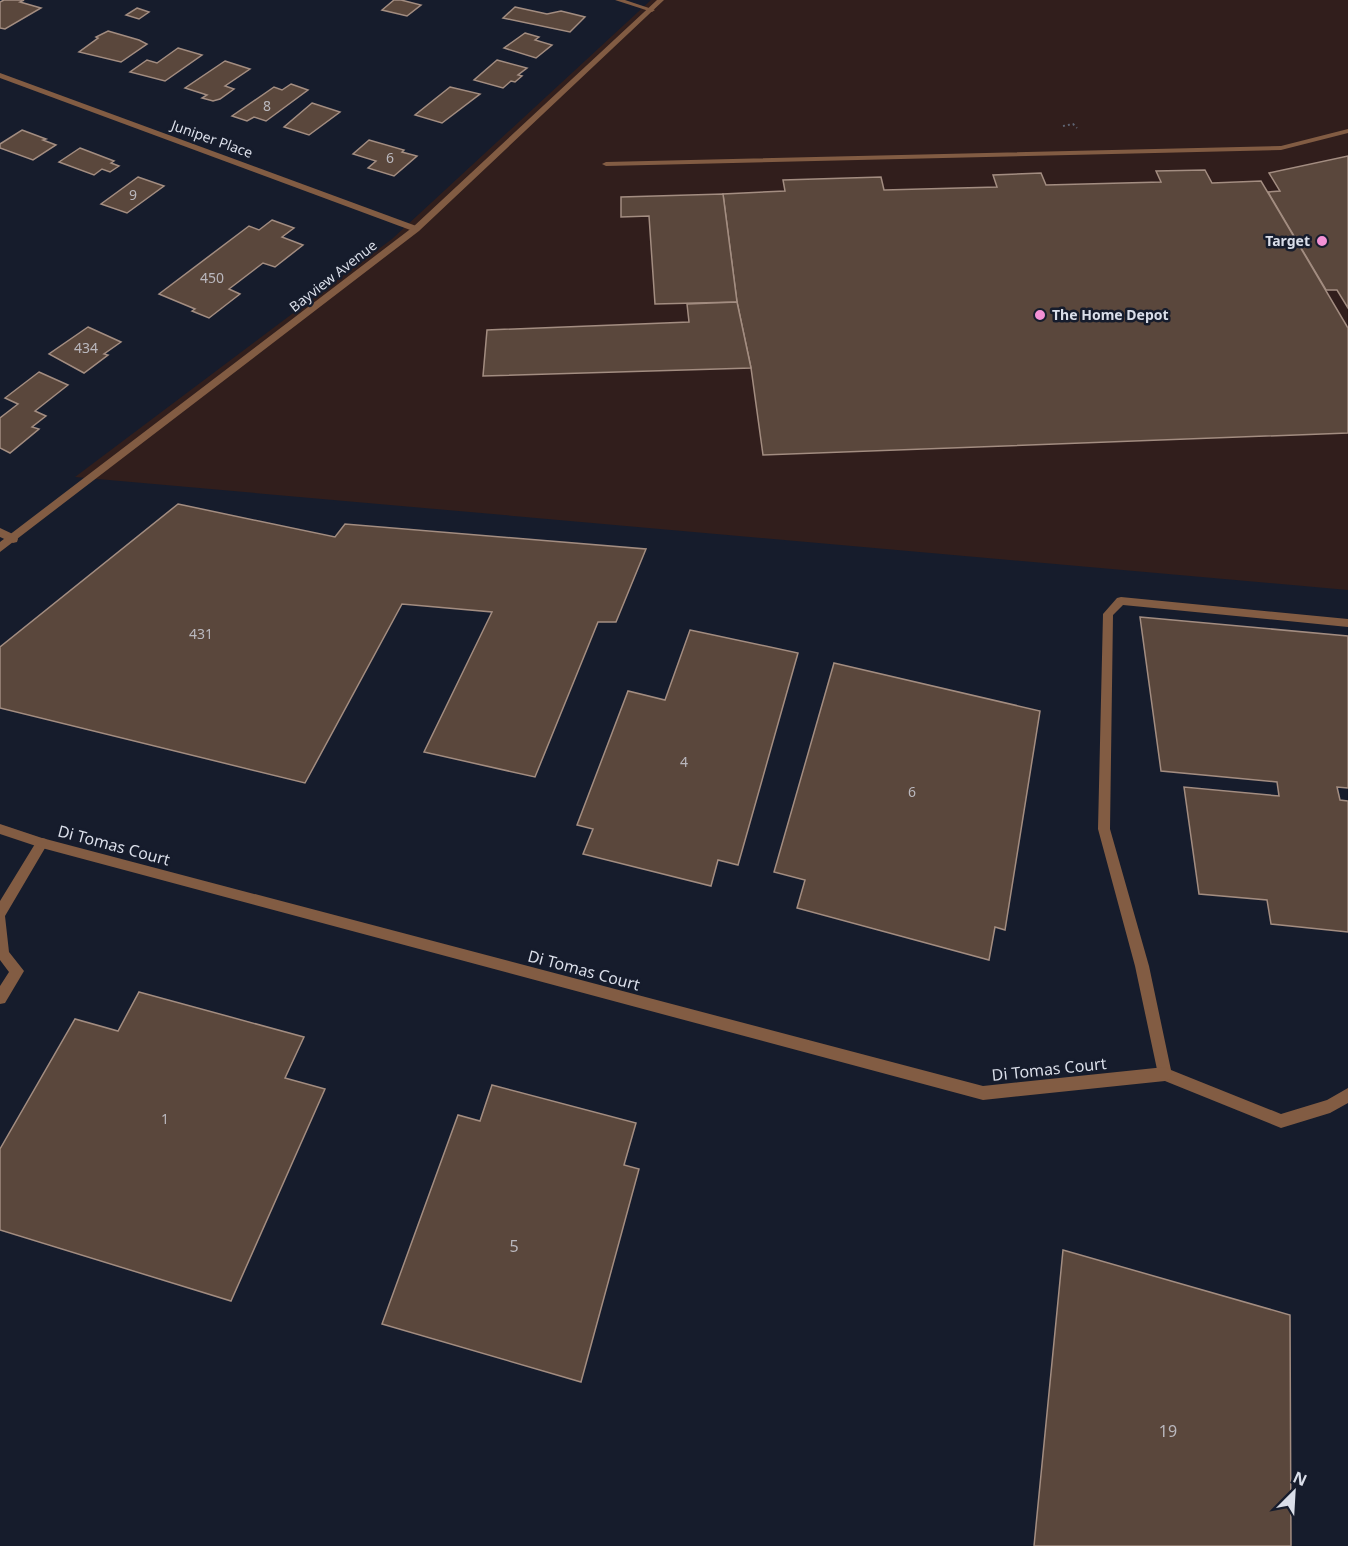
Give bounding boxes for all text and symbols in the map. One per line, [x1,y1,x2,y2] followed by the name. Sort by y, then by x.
[263,96,271,115] house number: 8
[167,114,256,162] street label: Juniper Place
[386,148,394,167] house number: 6
[129,185,137,204] house number: 9
[1265,231,1310,250] place label: Target
[1315,234,1329,248] marker: Target
[285,235,380,316] street label: Bayview Avenue
[200,268,224,287] house number: 450
[1052,305,1169,324] place label: The Home Depot
[1033,308,1047,322] marker: The Home Depot
[74,338,98,357] house number: 434
[189,624,213,643] house number: 431
[680,752,688,771] house number: 4
[908,782,916,801] house number: 6
[55,819,173,871] street label: Di Tomas Court
[525,944,643,996] street label: Di Tomas Court
[991,1052,1108,1086] street label: Di Tomas Court
[161,1109,169,1128] house number: 1
[509,1235,519,1257] house number: 5
[1159,1420,1177,1442] house number: 19
[1264,1462,1324,1522] north arrow
[1290,1466,1311,1491] text: N

